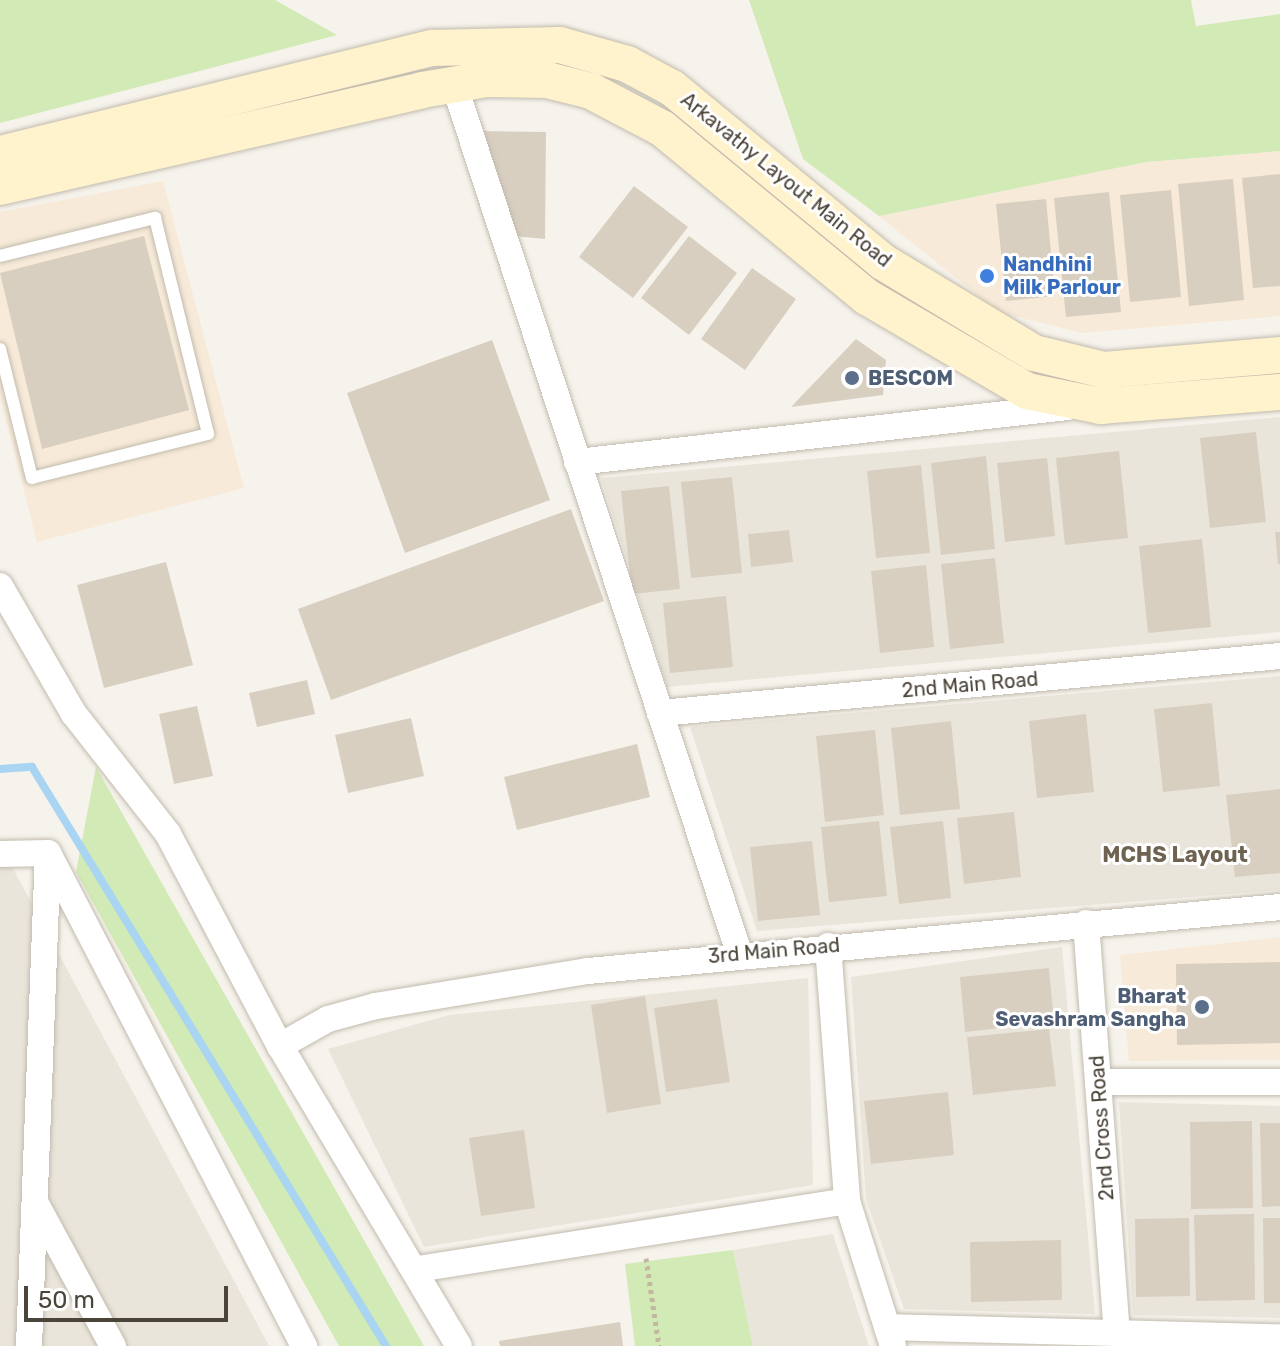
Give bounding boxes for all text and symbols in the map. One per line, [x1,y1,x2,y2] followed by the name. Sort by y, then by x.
[676,87,896,273] street label: Arkavathy Layout Main Road
[1003,252,1121,299] place label: Nandhini Milk Parlour
[978,267,996,285] marker: Nandhini Milk Parlour
[868,366,953,390] place label: BESCOM
[843,369,861,387] marker: BESCOM
[901,667,1039,703] street label: 2nd Main Road
[1102,842,1248,868] district label: MCHS Layout
[707,933,841,969] street label: 3rd Main Road
[995,984,1186,1031] place label: Bharat Sevashram Sangha
[1193,998,1211,1016] marker: Bharat Sevashram Sangha
[1085,1055,1119,1201] street label: 2nd Cross Road
[28,1270,232,1320] scale bar
[38,1286,95,1314] text: 50 m

